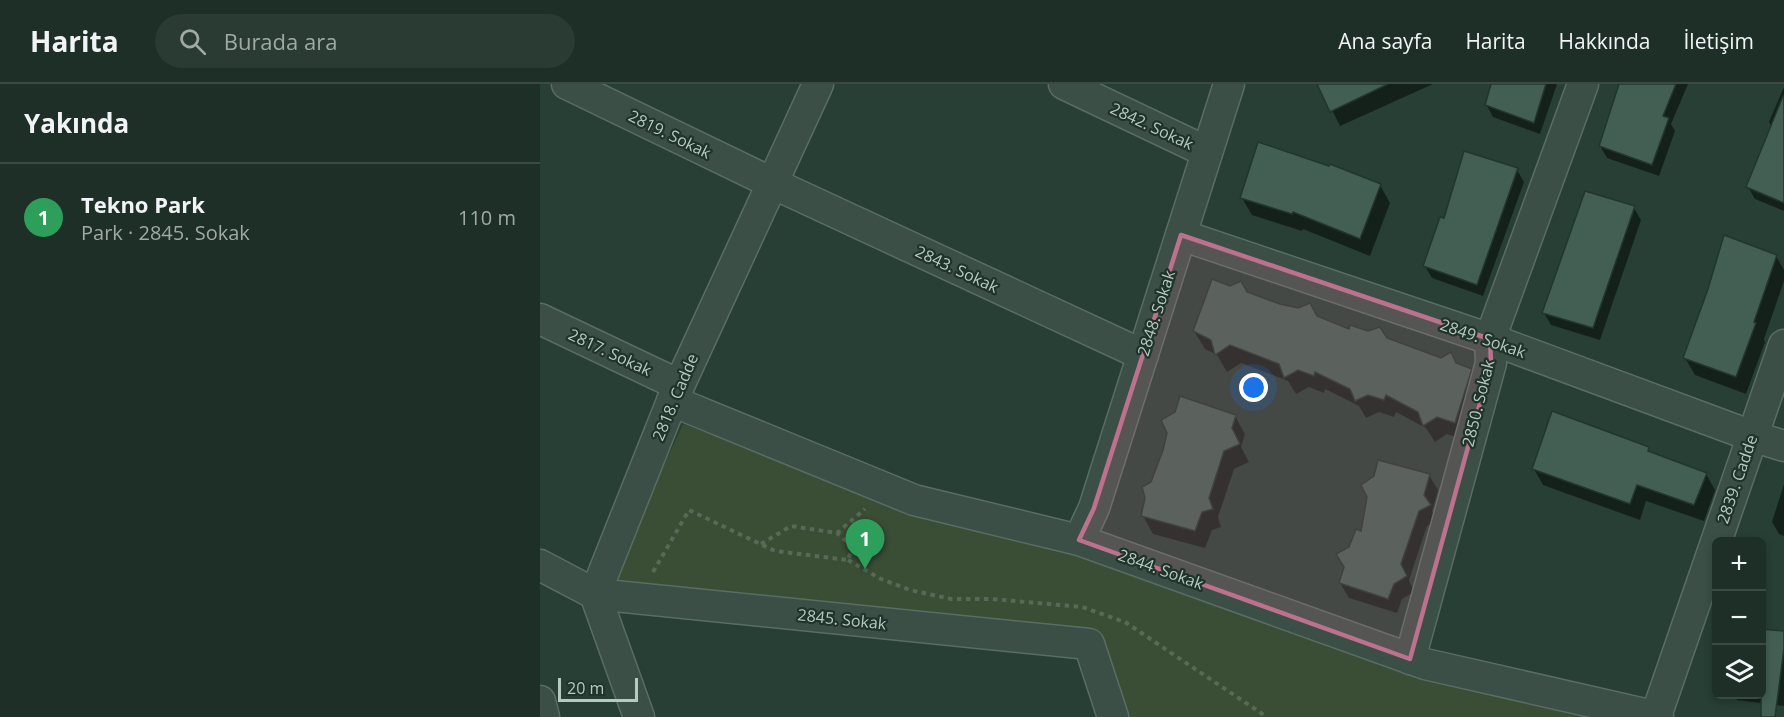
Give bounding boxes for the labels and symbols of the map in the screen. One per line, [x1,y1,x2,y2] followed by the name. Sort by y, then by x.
[1107,97,1198,155] street label: 2842. Sokak
[625,105,715,164] street label: 2819. Sokak
[912,240,1003,298] street label: 2843. Sokak
[1132,267,1180,359] street label: 2848. Sokak
[1437,313,1529,363] street label: 2849. Sokak
[565,323,656,381] street label: 2817. Sokak
[647,350,703,444] street label: 2818. Cadde
[1457,357,1500,449] street label: 2850. Sokak
[1239,373,1268,402] your location
[1712,432,1762,526] street label: 2839. Cadde
[846,520,884,569] pin: 1
[1115,543,1207,595] street label: 2844. Sokak
[797,603,888,635] street label: 2845. Sokak
[558,675,638,702] scale bar

